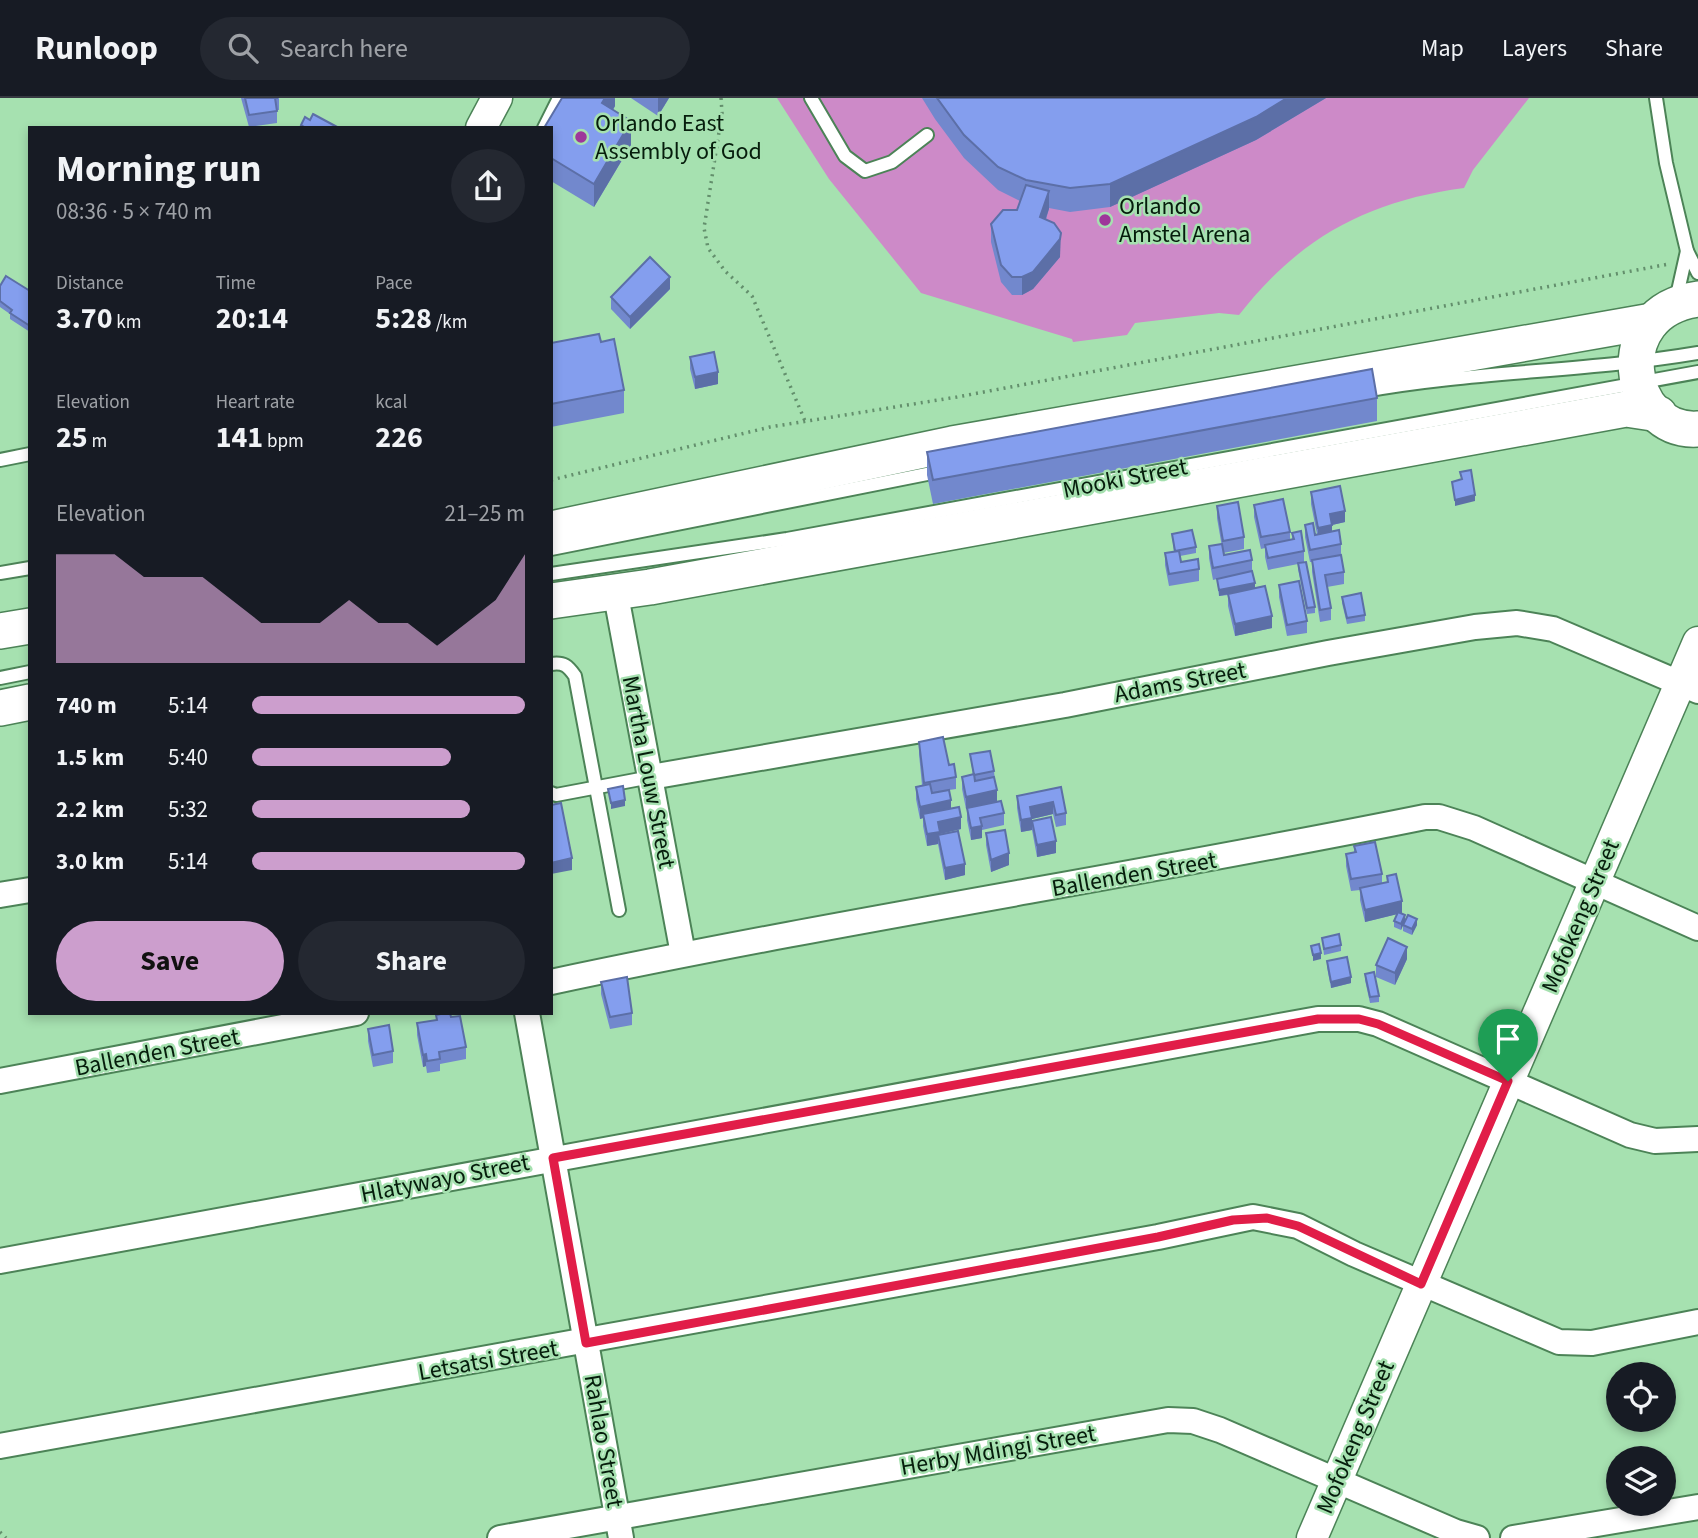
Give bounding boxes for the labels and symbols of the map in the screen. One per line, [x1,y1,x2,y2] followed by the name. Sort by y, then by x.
[595,106,762,169] place label: Orlando East Assembly of God
[573,129,589,145] marker: Orlando East Assembly of God
[1119,189,1250,252] place label: Orlando Amstel Arena
[1097,212,1113,228] marker: Orlando Amstel Arena
[1060,449,1190,508] street label: Mooki Street
[1111,653,1249,712] street label: Adams Street
[613,673,684,871] street label: Martha Louw Street
[1532,834,1629,998] street label: Mofokeng Street
[1049,843,1219,906] street label: Ballenden Street
[1478,1009,1538,1081] pin
[72,1019,242,1086] street label: Ballenden Street
[358,1145,532,1212] street label: Hlatywayo Street
[415,1331,561,1390] street label: Letsatsi Street
[1307,1355,1404,1519] street label: Mofokeng Street
[575,1372,632,1511] street label: Rahlao Street
[898,1416,1099,1485] street label: Herby Mdingi Street

